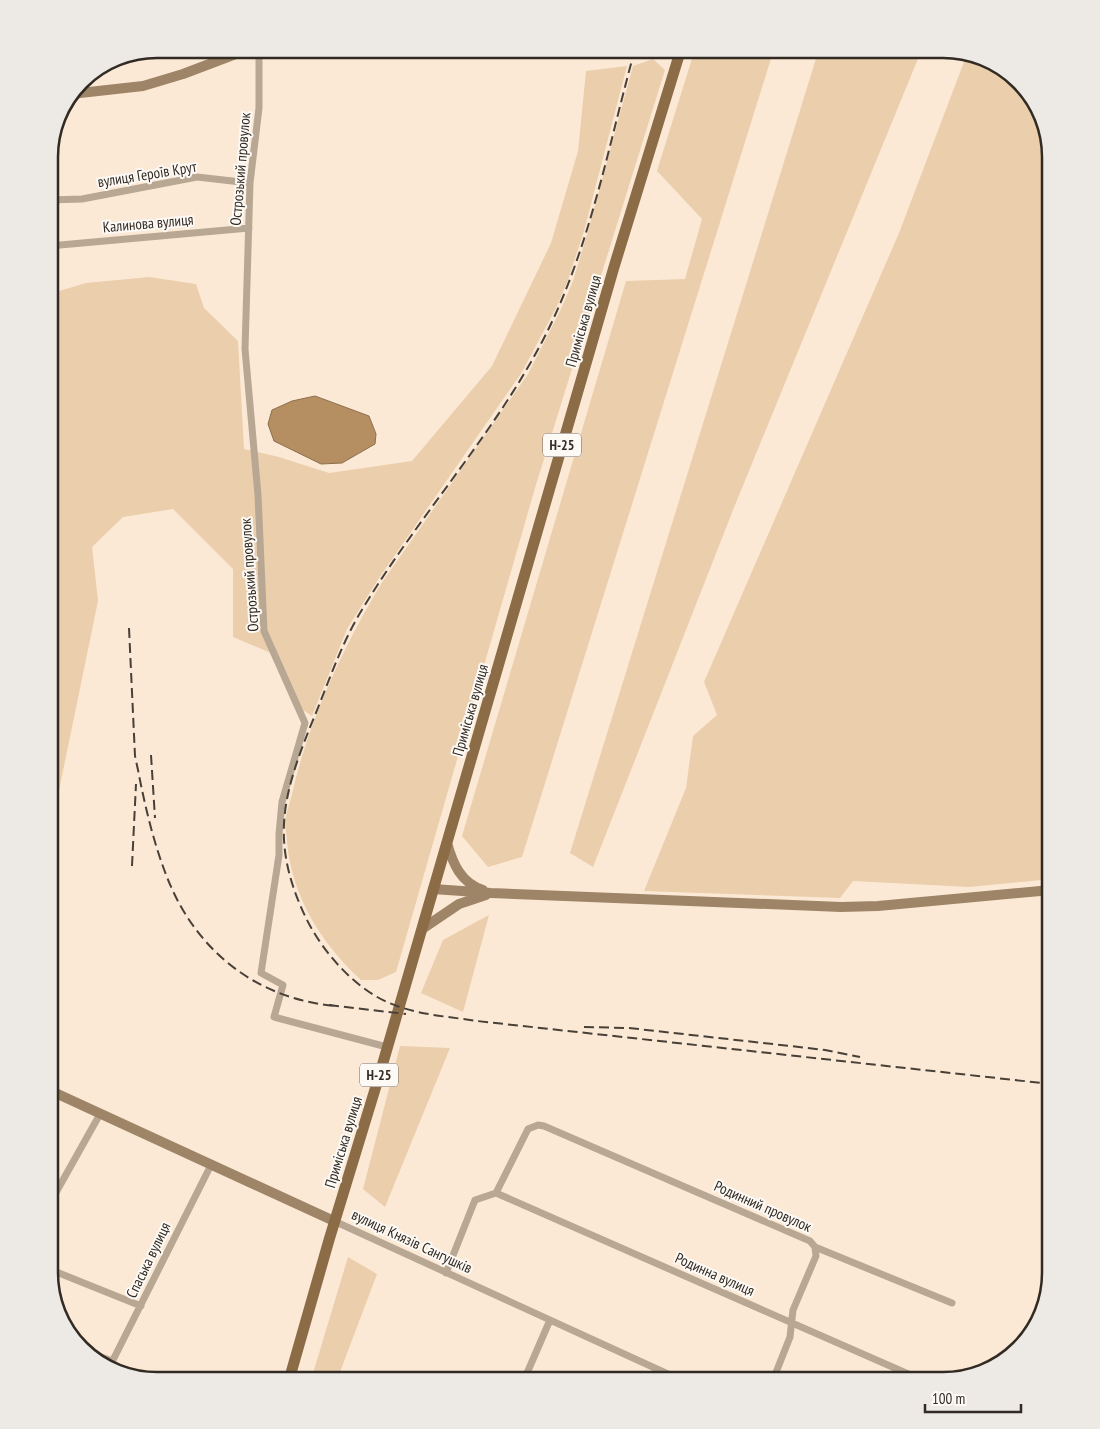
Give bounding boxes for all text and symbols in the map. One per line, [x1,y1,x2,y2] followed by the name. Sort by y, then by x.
[226,111,254,226] street label: Острозький провулок
[96,157,198,191] street label: вулиця Героїв Крут
[102,210,194,236] street label: Калинова вулиця
[561,273,605,369] street label: Приміська вулиця
[543,434,581,456] road number: Н-25
[236,517,262,632] street label: Острозький провулок
[448,662,492,758] street label: Приміська вулиця
[360,1064,398,1086] road number: Н-25
[320,1094,366,1190] street label: Приміська вулиця
[711,1176,815,1236] street label: Родинний провулок
[349,1205,475,1277] street label: вулиця Князів Сангушків
[122,1219,175,1301] street label: Спаська вулиця
[672,1248,758,1300] street label: Родинна вулиця
[925,1382,1021,1414] scale bar
[932,1389,965,1408] text: 100 m

